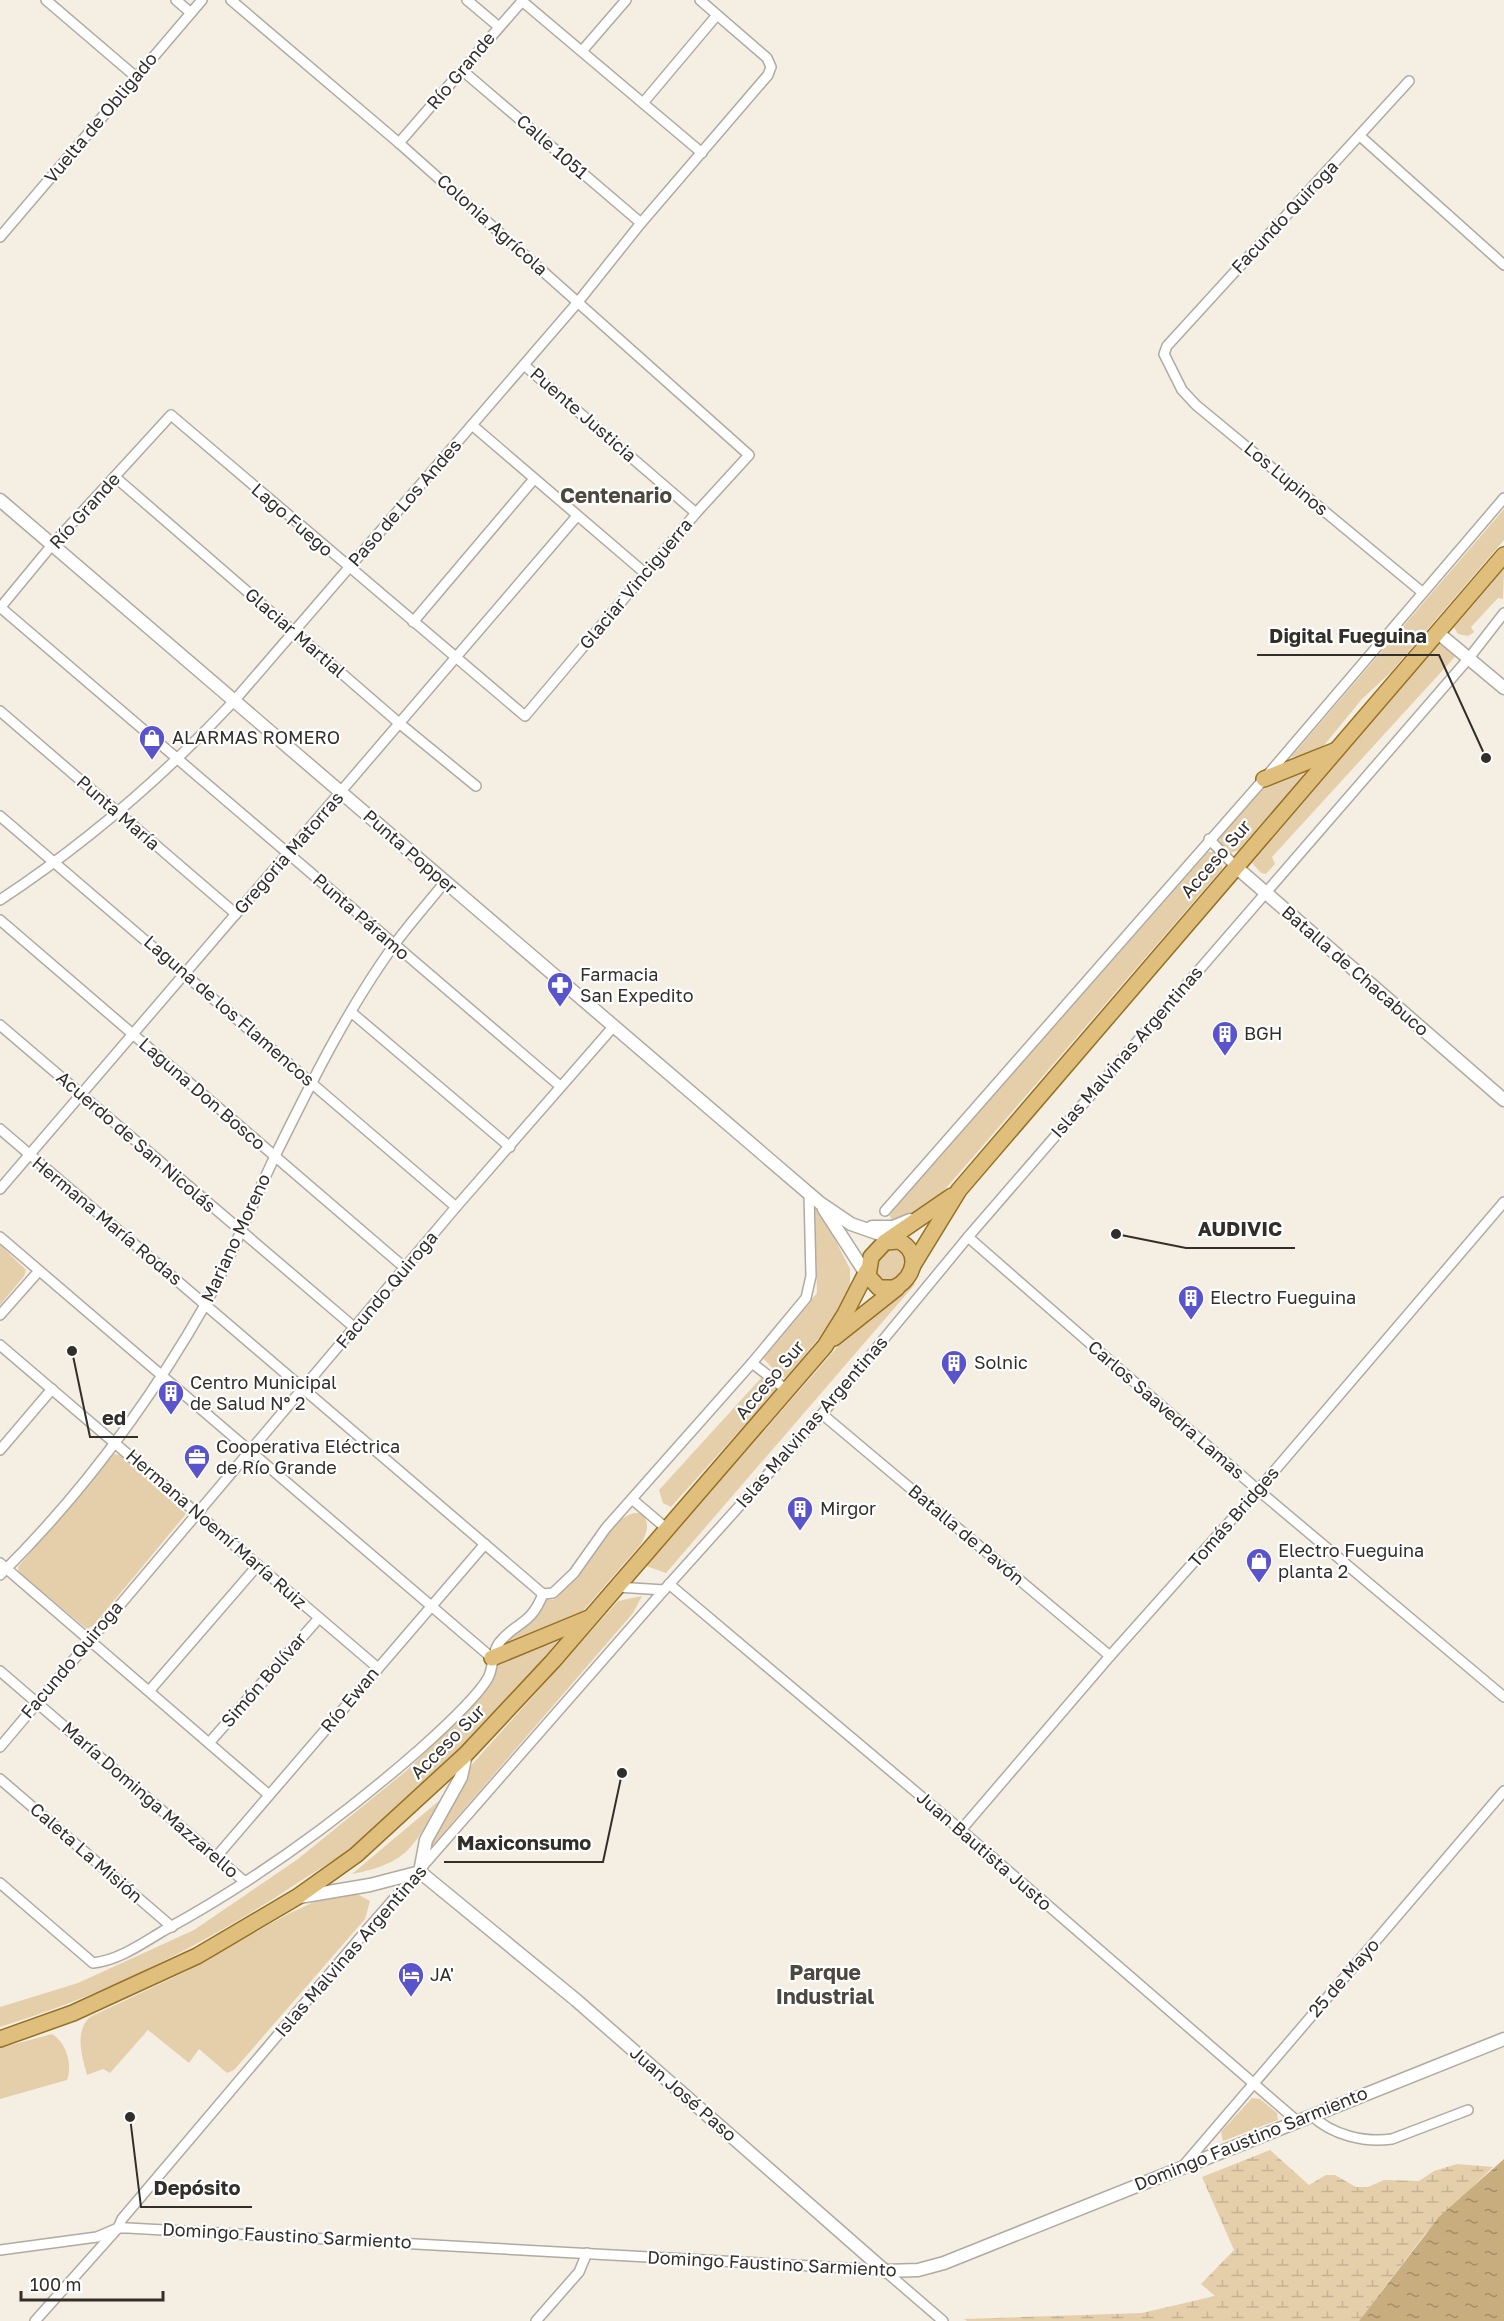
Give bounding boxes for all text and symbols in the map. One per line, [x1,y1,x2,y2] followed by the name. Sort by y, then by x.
[421,27,499,114] street label: Río Grande
[39,47,161,187] street label: Vuelta de Obligado
[512,109,593,184] street label: Calle 1051
[1226,155,1342,277] street label: Facundo Quiroga
[433,169,553,280] street label: Colonia Agrícola
[526,362,641,466] street label: Puente Justicia
[343,434,466,571] street label: Paso de Los Andes
[1240,437,1333,520] street label: Los Lupinos
[44,468,124,553] street label: Río Grande
[247,478,338,561] street label: Lago Fuego
[560,482,672,508] district label: Centenario
[574,513,696,653] street label: Glaciar Vinciguerra
[241,583,351,682] street label: Glaciar Martial
[1257,617,1439,655] callout: Digital Fueguina
[1269,623,1427,647] text: Digital Fueguina
[137,723,167,761] shop icon: ALARMAS ROMERO
[172,726,340,748] place label: ALARMAS ROMERO
[73,770,165,854] street label: Punta María
[229,786,348,918] street label: Gregoria Matorras
[359,804,462,898] street label: Punta Popper
[1175,815,1255,902] street label: Acceso Sur
[309,868,415,964] street label: Punta Páramo
[1278,900,1434,1040] street label: Batalla de Chacabuco
[140,930,320,1090] street label: Laguna de los Flamencos
[1046,961,1207,1142] street label: Islas Malvinas Argentinas
[580,963,694,1006] place label: Farmacia San Expedito
[545,970,575,1008] pharmacy icon: Farmacia San Expedito
[1210,1019,1240,1057] building icon: BGH
[1244,1022,1282,1044] place label: BGH
[135,1032,270,1154] street label: Laguna Don Bosco
[52,1066,221,1216] street label: Acuerdo de San Nicolás
[28,1151,187,1289] street label: Hermana María Rodas
[196,1170,275,1305] street label: Mariano Moreno
[1186,1210,1295,1248] callout: AUDIVIC
[1198,1216,1282,1240] text: AUDIVIC
[331,1226,442,1353] street label: Facundo Quiroga
[1176,1283,1206,1321] building icon: Electro Fueguina
[1210,1286,1356,1308] place label: Electro Fueguina
[731,1331,892,1512] street label: Islas Malvinas Argentinas
[730,1335,809,1423] street label: Acceso Sur
[1084,1335,1249,1483] street label: Carlos Saavedra Lamas
[939,1348,969,1386] building icon: Solnic
[974,1351,1028,1373] place label: Solnic
[190,1371,337,1414] place label: Centro Municipal de Salud N° 2
[156,1378,186,1416] building icon: Centro Municipal de Salud N° 2
[90,1399,138,1437] callout: ed
[102,1405,126,1429] text: ed
[216,1435,400,1478] place label: Cooperativa Eléctrica de Río Grande
[182,1442,212,1480] office icon: Cooperativa Eléctrica de Río Grande
[122,1444,311,1613] street label: Hermana Noemí María Ruiz
[1183,1461,1283,1571] street label: Tomás Bridges
[904,1479,1029,1589] street label: Batalla de Pavón
[785,1494,815,1532] building icon: Mirgor
[820,1497,876,1519] place label: Mirgor
[1278,1539,1424,1582] place label: Electro Fueguina planta 2
[1244,1546,1274,1584] shop icon: Electro Fueguina planta 2
[16,1596,127,1723] street label: Facundo Quiroga
[216,1627,311,1731] street label: Simón Bolívar
[316,1662,383,1737] street label: Río Ewan
[405,1699,489,1783] street label: Acceso Sur
[58,1717,244,1882] street label: María Dominga Mazzarello
[913,1786,1057,1915] street label: Juan Bautista Justo
[26,1797,147,1907] street label: Caleta La Misión
[444,1824,603,1862] callout: Maxiconsumo
[457,1830,591,1854] text: Maxiconsumo
[270,1860,431,2041] street label: Islas Malvinas Argentinas
[1303,1933,1383,2021] street label: 25 de Mayo
[776,1959,874,2009] district label: Parque Industrial
[396,1960,426,1998] hotel icon: JA'
[430,1963,454,1985] place label: JA'
[626,2041,741,2146] street label: Juan José Paso
[1131,2081,1371,2195] street label: Domingo Faustino Sarmiento
[141,2169,252,2207] callout: Depósito
[153,2175,241,2199] text: Depósito
[162,2217,412,2253] street label: Domingo Faustino Sarmiento
[647,2245,897,2281] street label: Domingo Faustino Sarmiento
[21,2264,164,2302] scale bar
[30,2273,81,2295] text: 100 m

